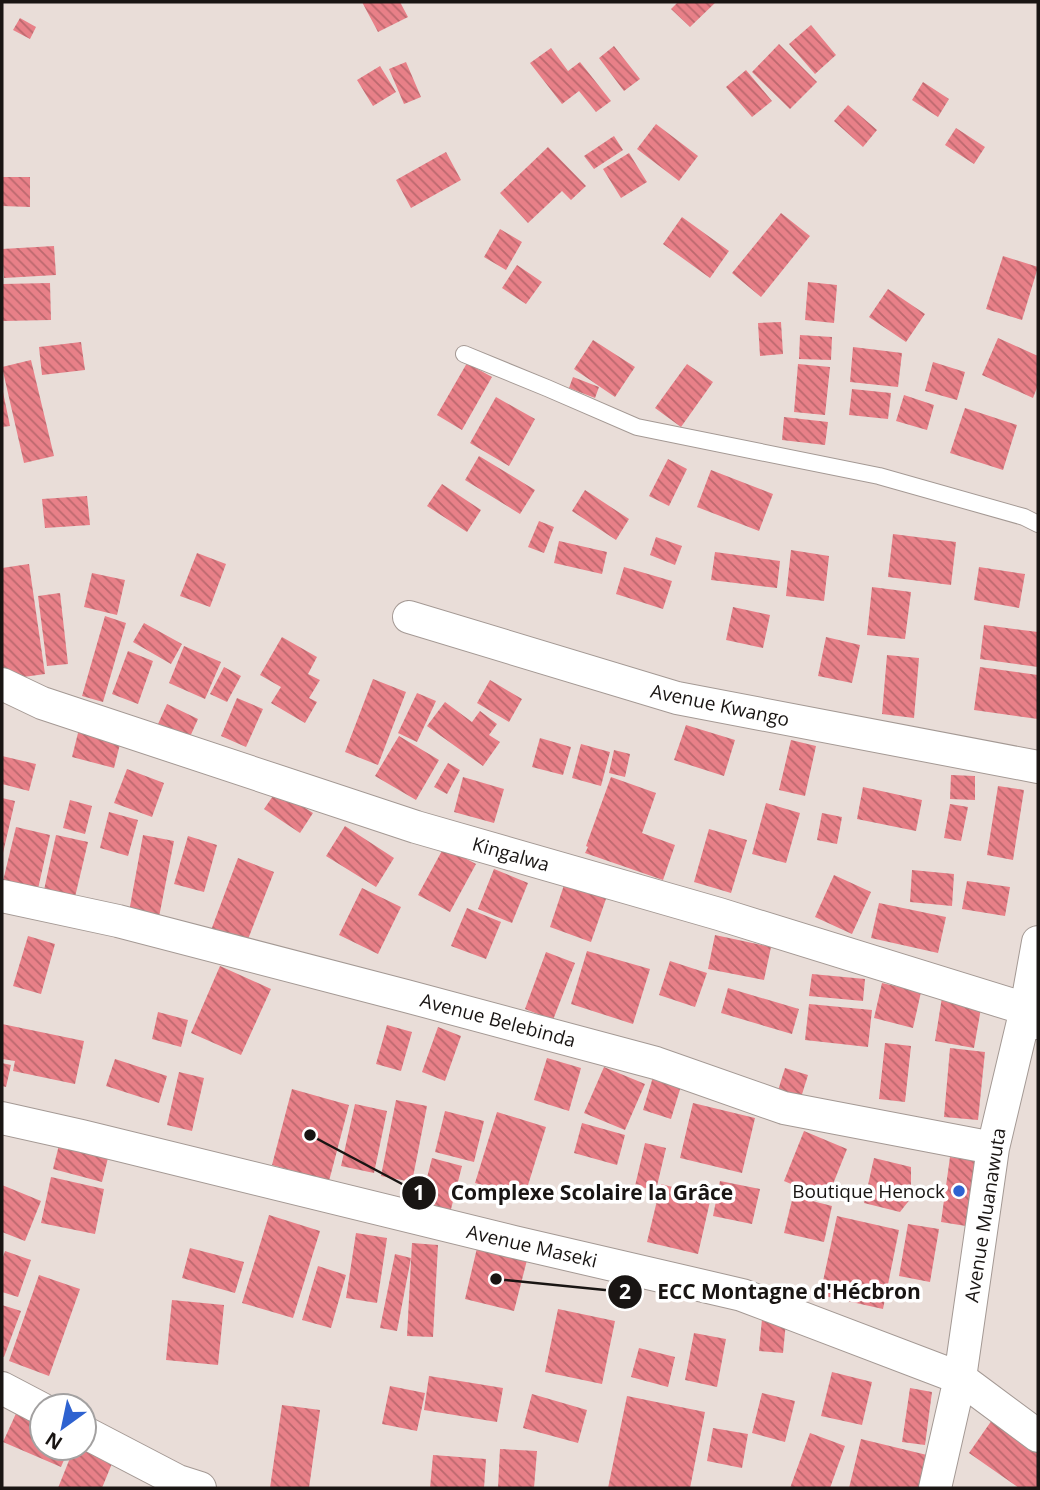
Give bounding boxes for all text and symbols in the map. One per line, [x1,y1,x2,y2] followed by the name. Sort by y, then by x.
[648,678,792,732] street label: Avenue Kwango
[469,831,553,877] street label: Kingalwa
[417,987,579,1053] street label: Avenue Belebinda
[958,1126,1012,1304] street label: Avenue Muanawuta
[402,1172,747,1214] callout: Complexe Scolaire la Grâce
[413,1178,425,1206] text: 1
[451,1178,733,1206] text: Complexe Scolaire la Grâce
[792,1178,945,1204] place label: Boutique Henock
[951,1183,967,1199] marker: Boutique Henock
[464,1218,600,1274] street label: Avenue Maseki
[608,1271,935,1313] callout: ECC Montagne d'Hécbron
[619,1277,631,1305] text: 2
[657,1277,921,1305] text: ECC Montagne d'Hécbron
[28,1392,98,1462] north arrow
[40,1426,67,1456] text: N

